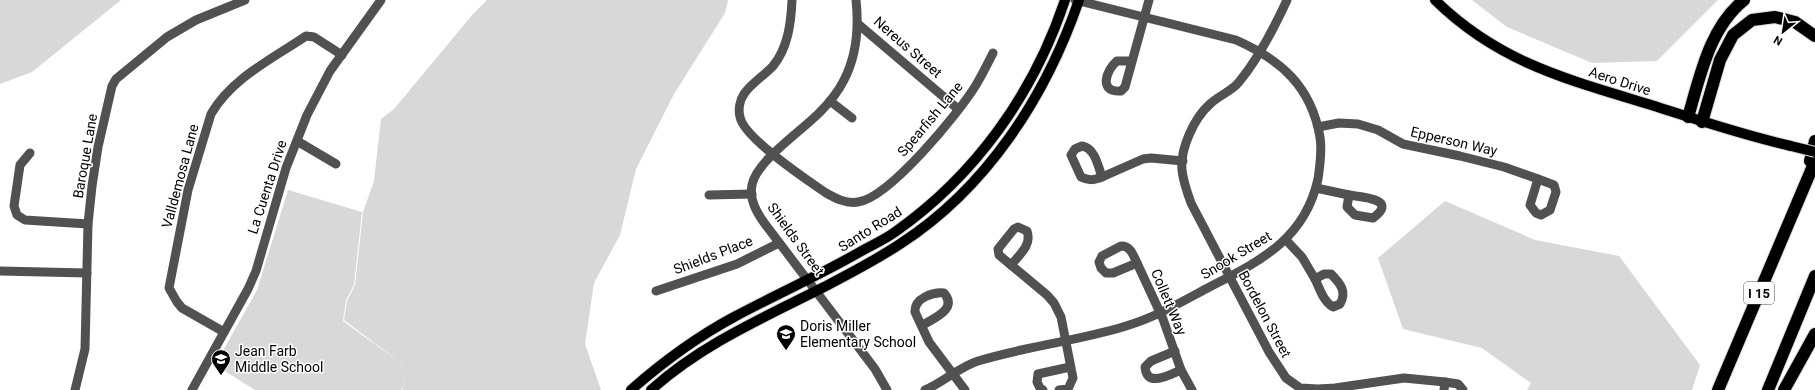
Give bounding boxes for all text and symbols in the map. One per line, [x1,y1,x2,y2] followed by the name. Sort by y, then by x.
[1763,12,1803,52] north arrow
[871,13,946,81] street label: Nereus Street
[1771,33,1785,48] text: N
[1587,63,1653,99] street label: Aero Drive
[894,78,966,160] street label: Spearfish Lane
[70,112,100,200] street label: Baroque Lane
[158,122,202,230] street label: Valldemosa Lane
[1409,123,1499,159] street label: Epperson Way
[244,138,290,236] street label: La Cuenta Drive
[764,200,828,279] street label: Shields Street
[835,203,905,255] street label: Santo Road
[1198,227,1275,282] street label: Snook Street
[671,233,755,277] street label: Shields Place
[1148,267,1190,338] street label: Collett Way
[1235,268,1295,361] street label: Bordelon Street
[1744,282,1774,304] road number: I 15
[800,318,916,350] place label: Doris Miller Elementary School
[775,323,797,351] school or university icon: Doris Miller Elementary School
[235,343,323,375] place label: Jean Farb Middle School
[210,348,232,376] school or university icon: Jean Farb Middle School

